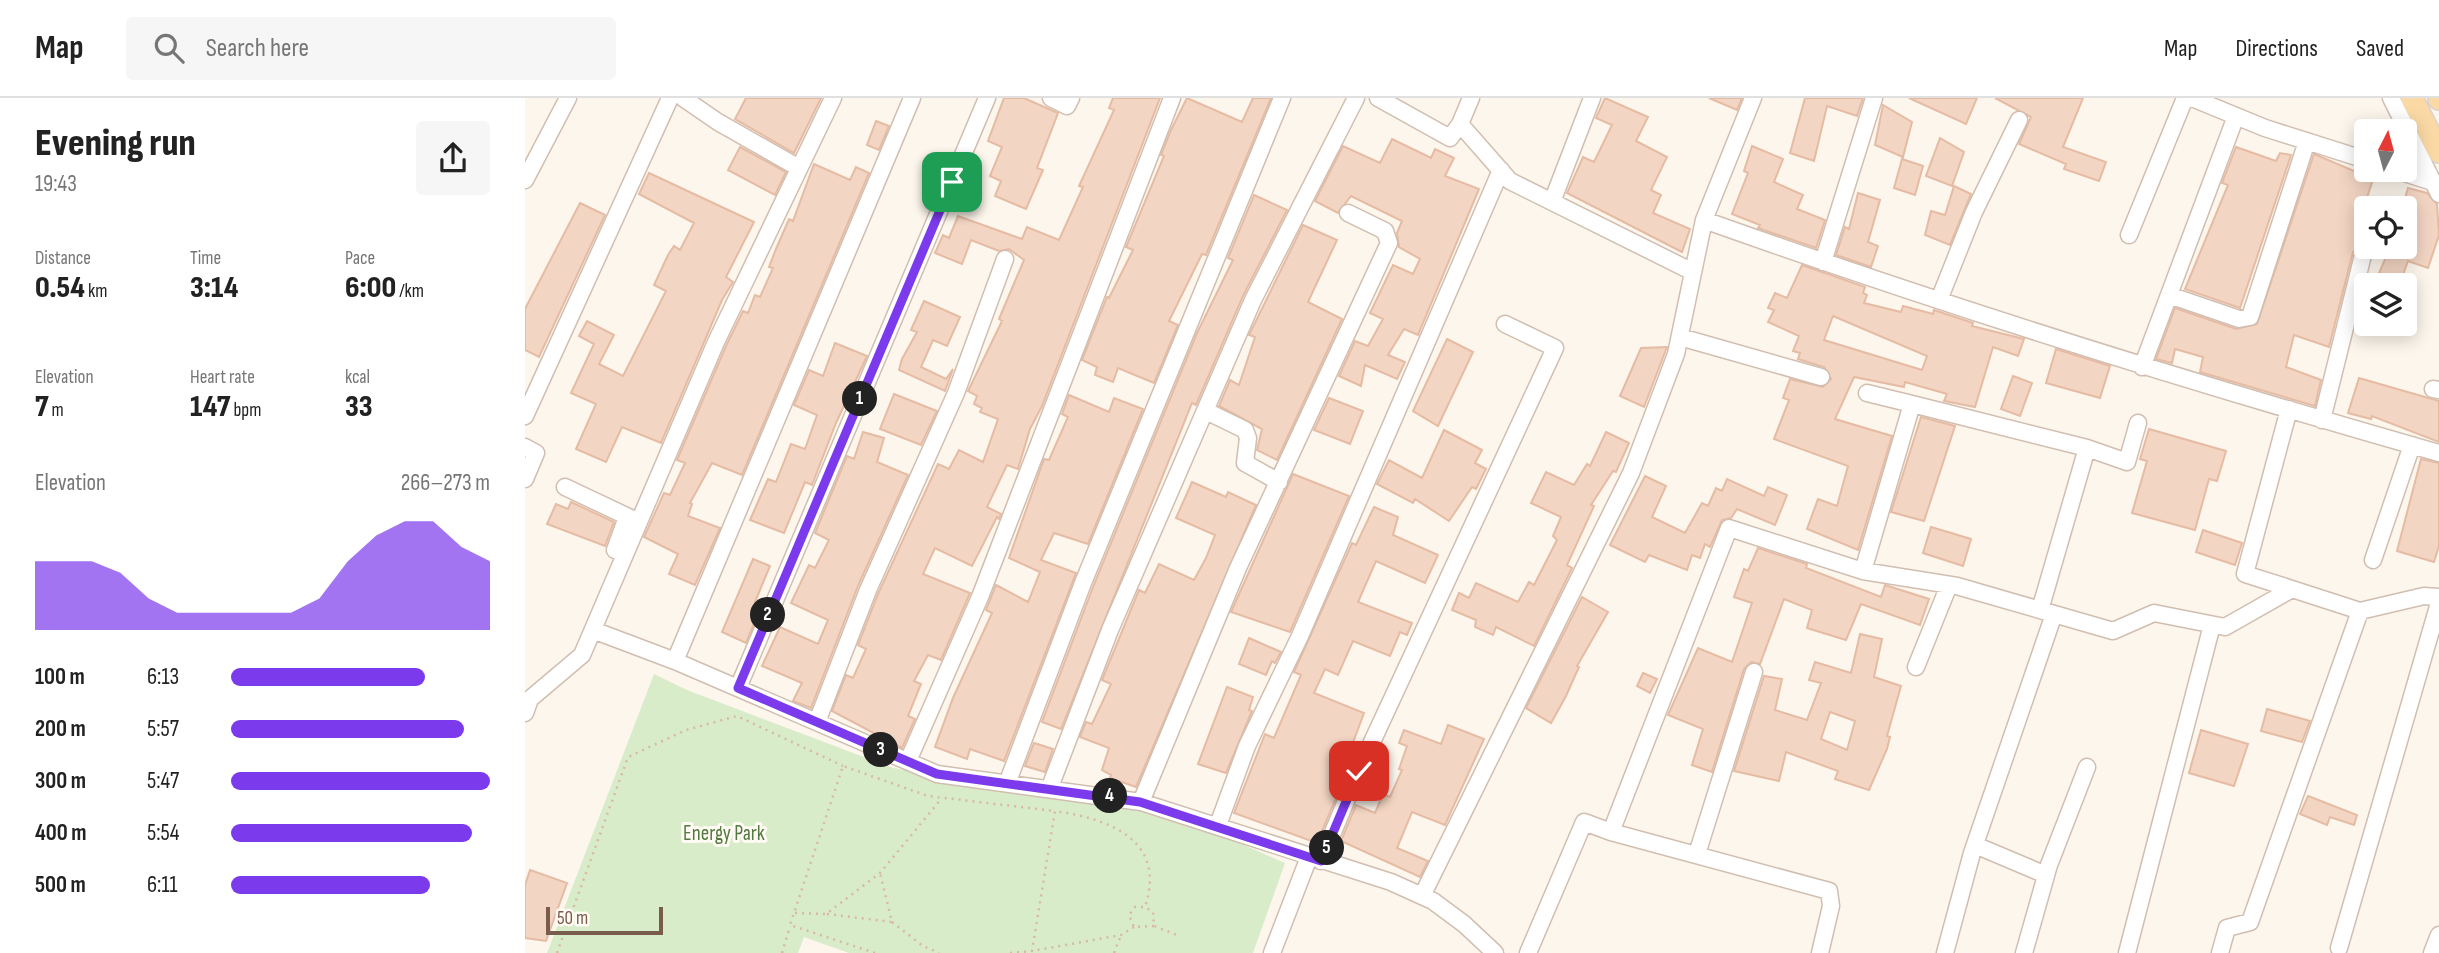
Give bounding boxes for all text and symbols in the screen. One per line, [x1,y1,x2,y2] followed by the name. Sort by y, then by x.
[126,17,616,80] search box
[35,28,84,68] text: Map
[150,29,188,67] icon: search
[206,33,309,64] text: Search here
[2164,34,2197,63] text: Map
[2235,34,2318,63] text: Directions
[2356,34,2404,63] text: Saved
[2354,119,2417,182] north arrow
[2354,119,2417,336] map controls
[35,121,196,166] text: Evening run
[416,121,490,195] button: share
[922,152,982,212] pin
[933,163,971,201] icon: arrive
[35,170,77,198] text: 19:43
[2354,196,2417,259] button: locate
[35,247,91,270] text: Distance
[190,247,221,270] text: Time
[345,247,375,270] text: Pace
[35,270,85,306] text: 0.54
[190,270,238,306] text: 3:14
[345,270,396,306] text: 6:00
[2354,273,2417,336] button: layers
[85,280,107,303] text: km
[396,280,424,303] text: /km
[35,366,94,389] text: Elevation
[190,366,255,389] text: Heart rate
[345,366,370,389] text: kcal
[843,382,877,416] pin: 1
[856,387,863,410] text: 1
[35,389,49,425] text: 7
[190,389,230,425] text: 147
[345,389,373,425] text: 33
[49,399,64,422] text: m
[230,399,261,422] text: bpm
[35,469,106,497] text: Elevation
[401,469,490,497] text: 266–273 m
[751,598,785,632] pin: 2
[763,603,772,626] text: 2
[35,663,85,691] text: 100 m
[147,663,179,691] text: 6:13
[35,715,86,743] text: 200 m
[147,715,179,743] text: 5:57
[863,732,899,768] pin: 3
[876,738,885,761] text: 3
[1329,741,1389,801] pin
[1340,752,1378,790] icon: check
[35,767,86,795] text: 300 m
[147,767,179,795] text: 5:47
[1093,778,1127,814] pin: 4
[1105,784,1114,807] text: 4
[35,819,86,847] text: 400 m
[147,819,179,847] text: 5:54
[683,821,765,846] park label: Energy Park
[1309,830,1345,866] pin: 5
[1322,836,1331,859] text: 5
[35,871,86,899] text: 500 m
[147,871,178,899] text: 6:11
[546,904,663,936] scale bar
[557,907,588,930] text: 50 m

